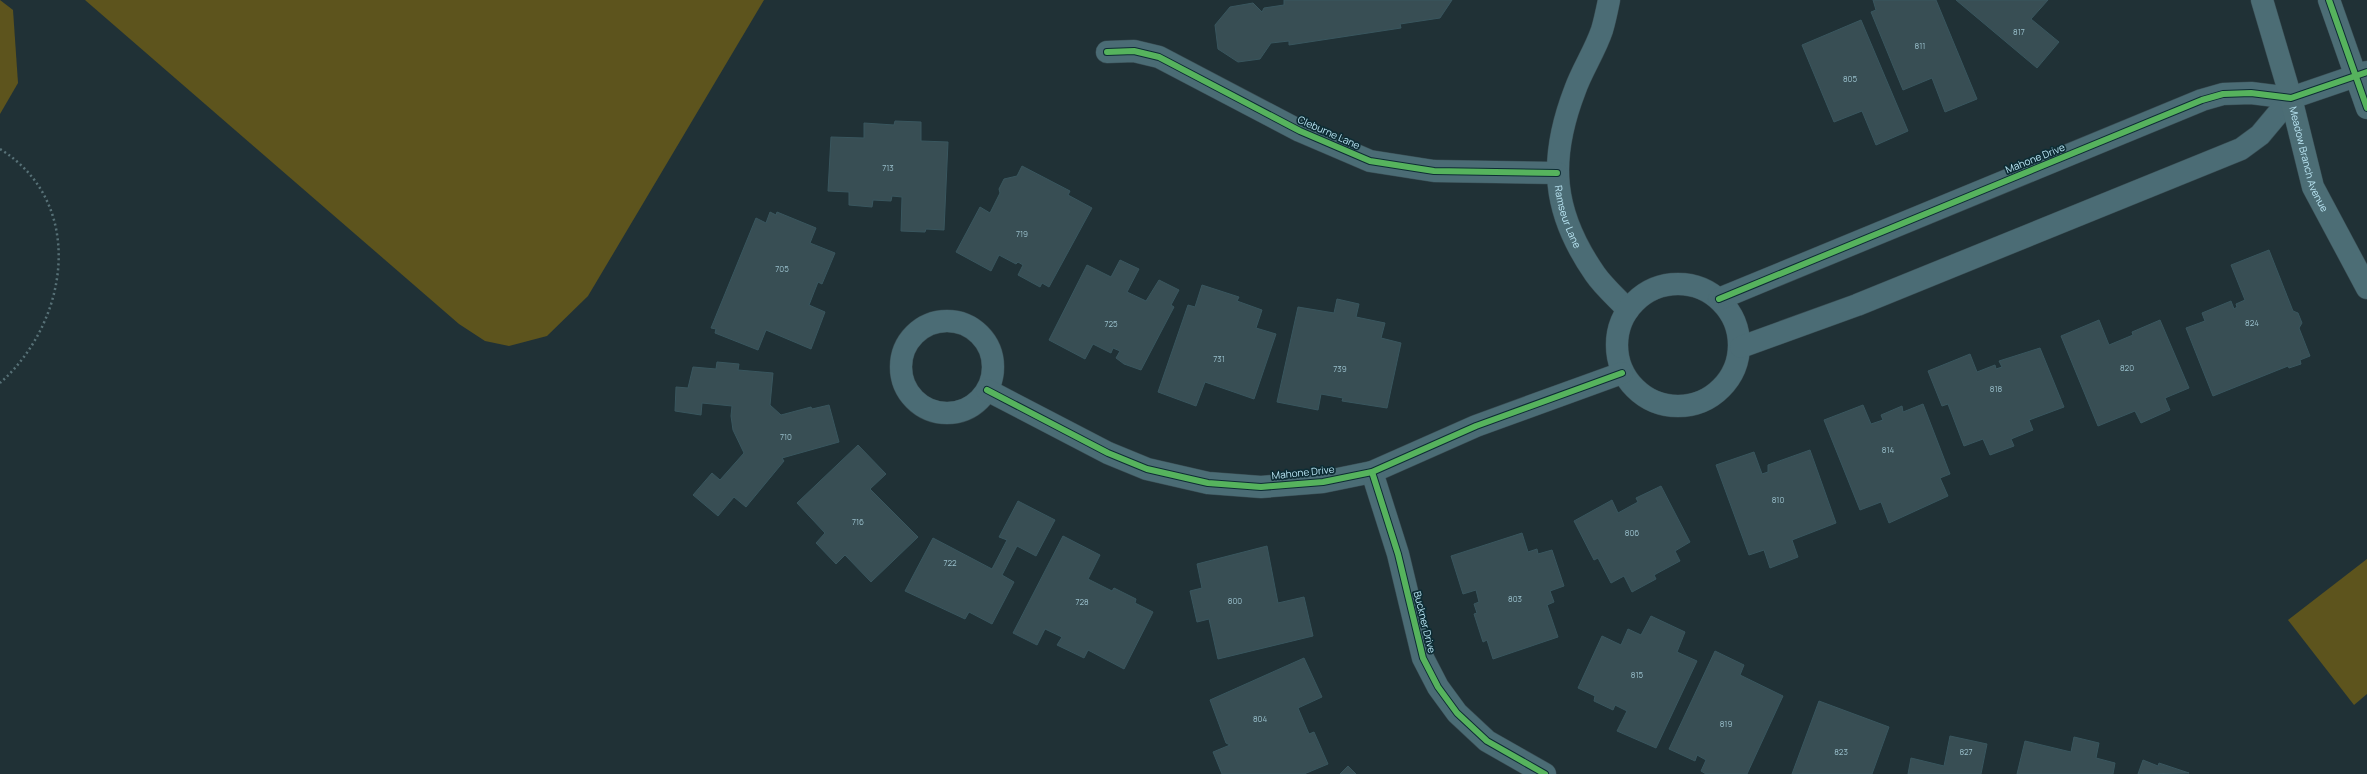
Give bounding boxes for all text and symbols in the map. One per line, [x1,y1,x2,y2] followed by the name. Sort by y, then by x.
[2013,26,2025,37] house number: 817
[1915,40,1925,51] house number: 811
[1843,73,1857,84] house number: 805
[2286,105,2332,214] street label: Meadow Branch Avenue
[1296,112,1363,152] street label: Cleburne Lane
[2003,140,2067,176] street label: Mahone Drive
[882,162,894,173] house number: 713
[1552,184,1585,251] street label: Ramseur Lane
[1016,228,1028,239] house number: 719
[775,263,789,274] house number: 705
[2245,317,2259,328] house number: 824
[1104,318,1118,329] house number: 725
[1213,353,1225,364] house number: 731
[2120,362,2134,373] house number: 820
[1333,363,1347,374] house number: 739
[1990,383,2003,394] house number: 818
[780,431,792,442] house number: 710
[1882,444,1895,455] house number: 814
[1271,462,1335,482] street label: Mahone Drive
[1772,494,1784,505] house number: 810
[852,516,864,527] house number: 716
[1625,527,1639,538] house number: 806
[943,557,957,568] house number: 722
[1411,590,1439,655] street label: Buckner Drive
[1508,593,1522,604] house number: 803
[1228,595,1242,606] house number: 800
[1075,596,1089,607] house number: 728
[1631,669,1644,680] house number: 815
[1253,713,1267,724] house number: 804
[1720,718,1732,729] house number: 819
[1834,746,1848,757] house number: 823
[1959,746,1973,757] house number: 827

